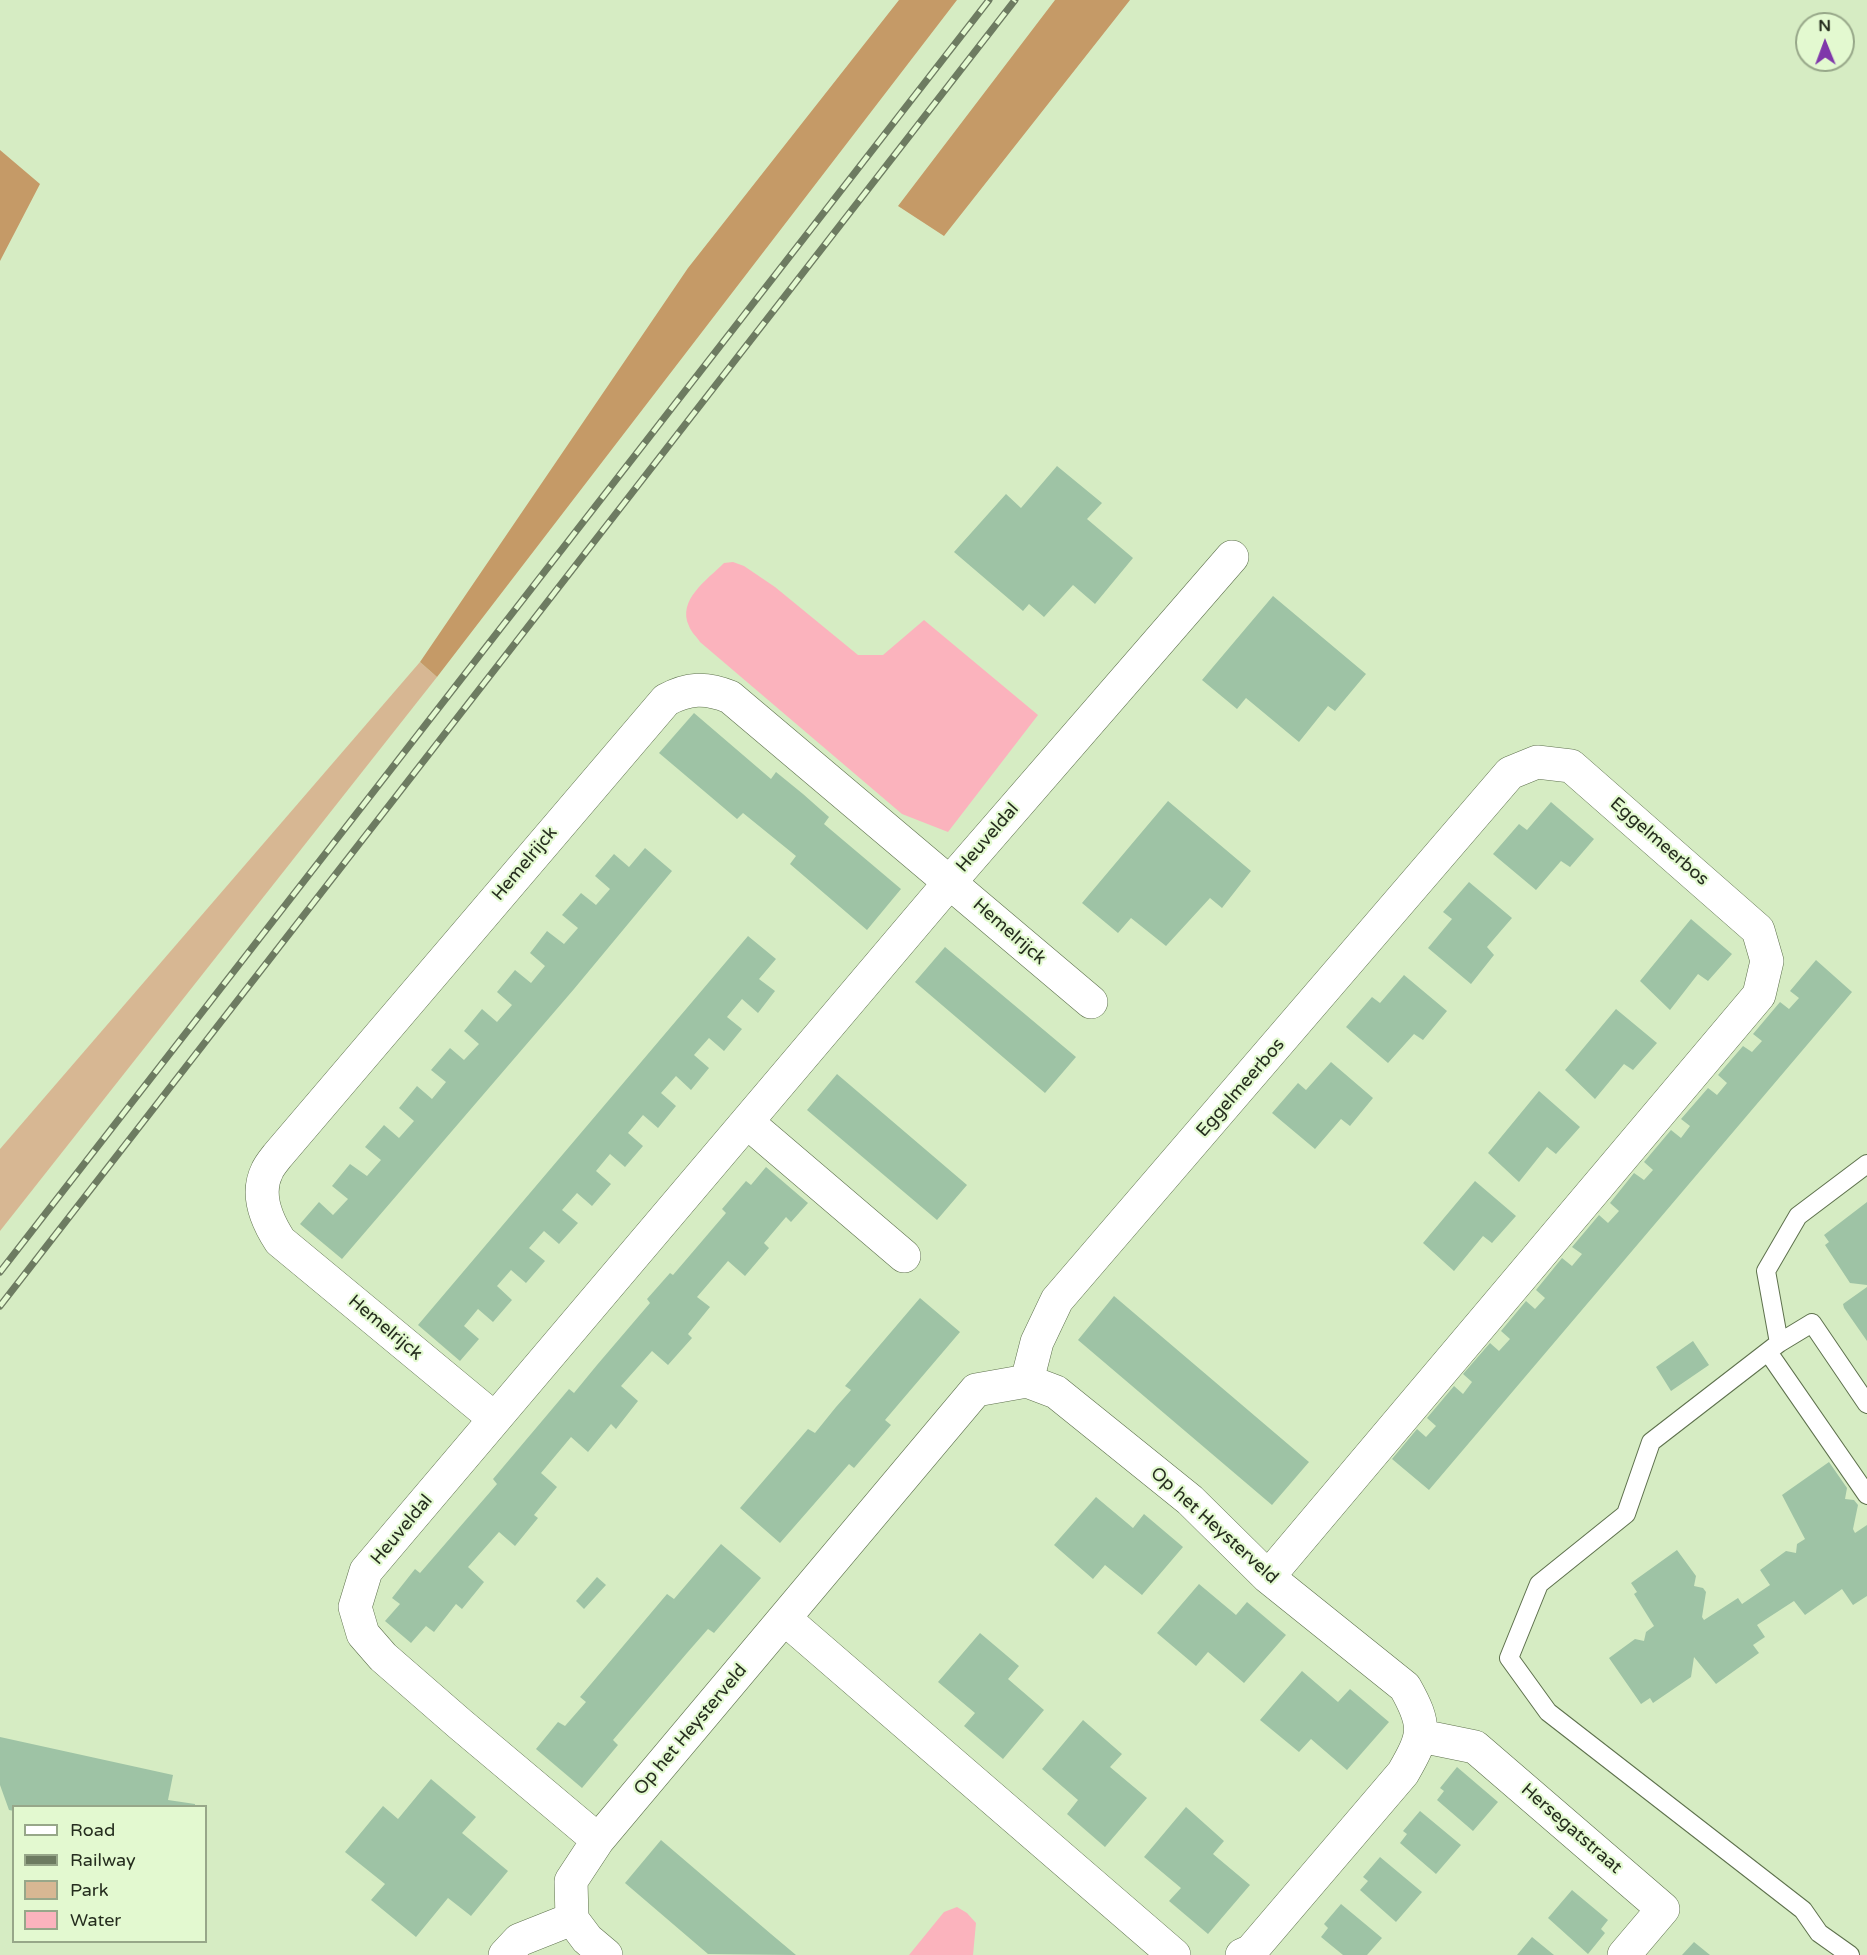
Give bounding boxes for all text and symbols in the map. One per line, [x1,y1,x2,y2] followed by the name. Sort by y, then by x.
[1795,12,1855,72] north arrow
[1818,16,1831,36] text: N
[1605,793,1713,891] street label: Eggelmeerbos
[952,799,1024,877] street label: Heuveldal
[488,823,562,905] street label: Hemelrijck
[968,894,1050,970] street label: Hemelrijck
[1192,1034,1290,1142] street label: Eggelmeerbos
[344,1291,426,1365] street label: Hemelrijck
[1146,1463,1282,1589] street label: Op het Heysterveld
[367,1491,437,1569] street label: Heuveldal
[630,1660,752,1800] street label: Op het Heysterveld
[1516,1779,1626,1879] street label: Hersegatstraat
[12,1805,207,1943] legend
[70,1819,115,1841] text: Road
[70,1849,136,1871] text: Railway
[70,1879,108,1901] text: Park
[70,1909,121,1931] text: Water

